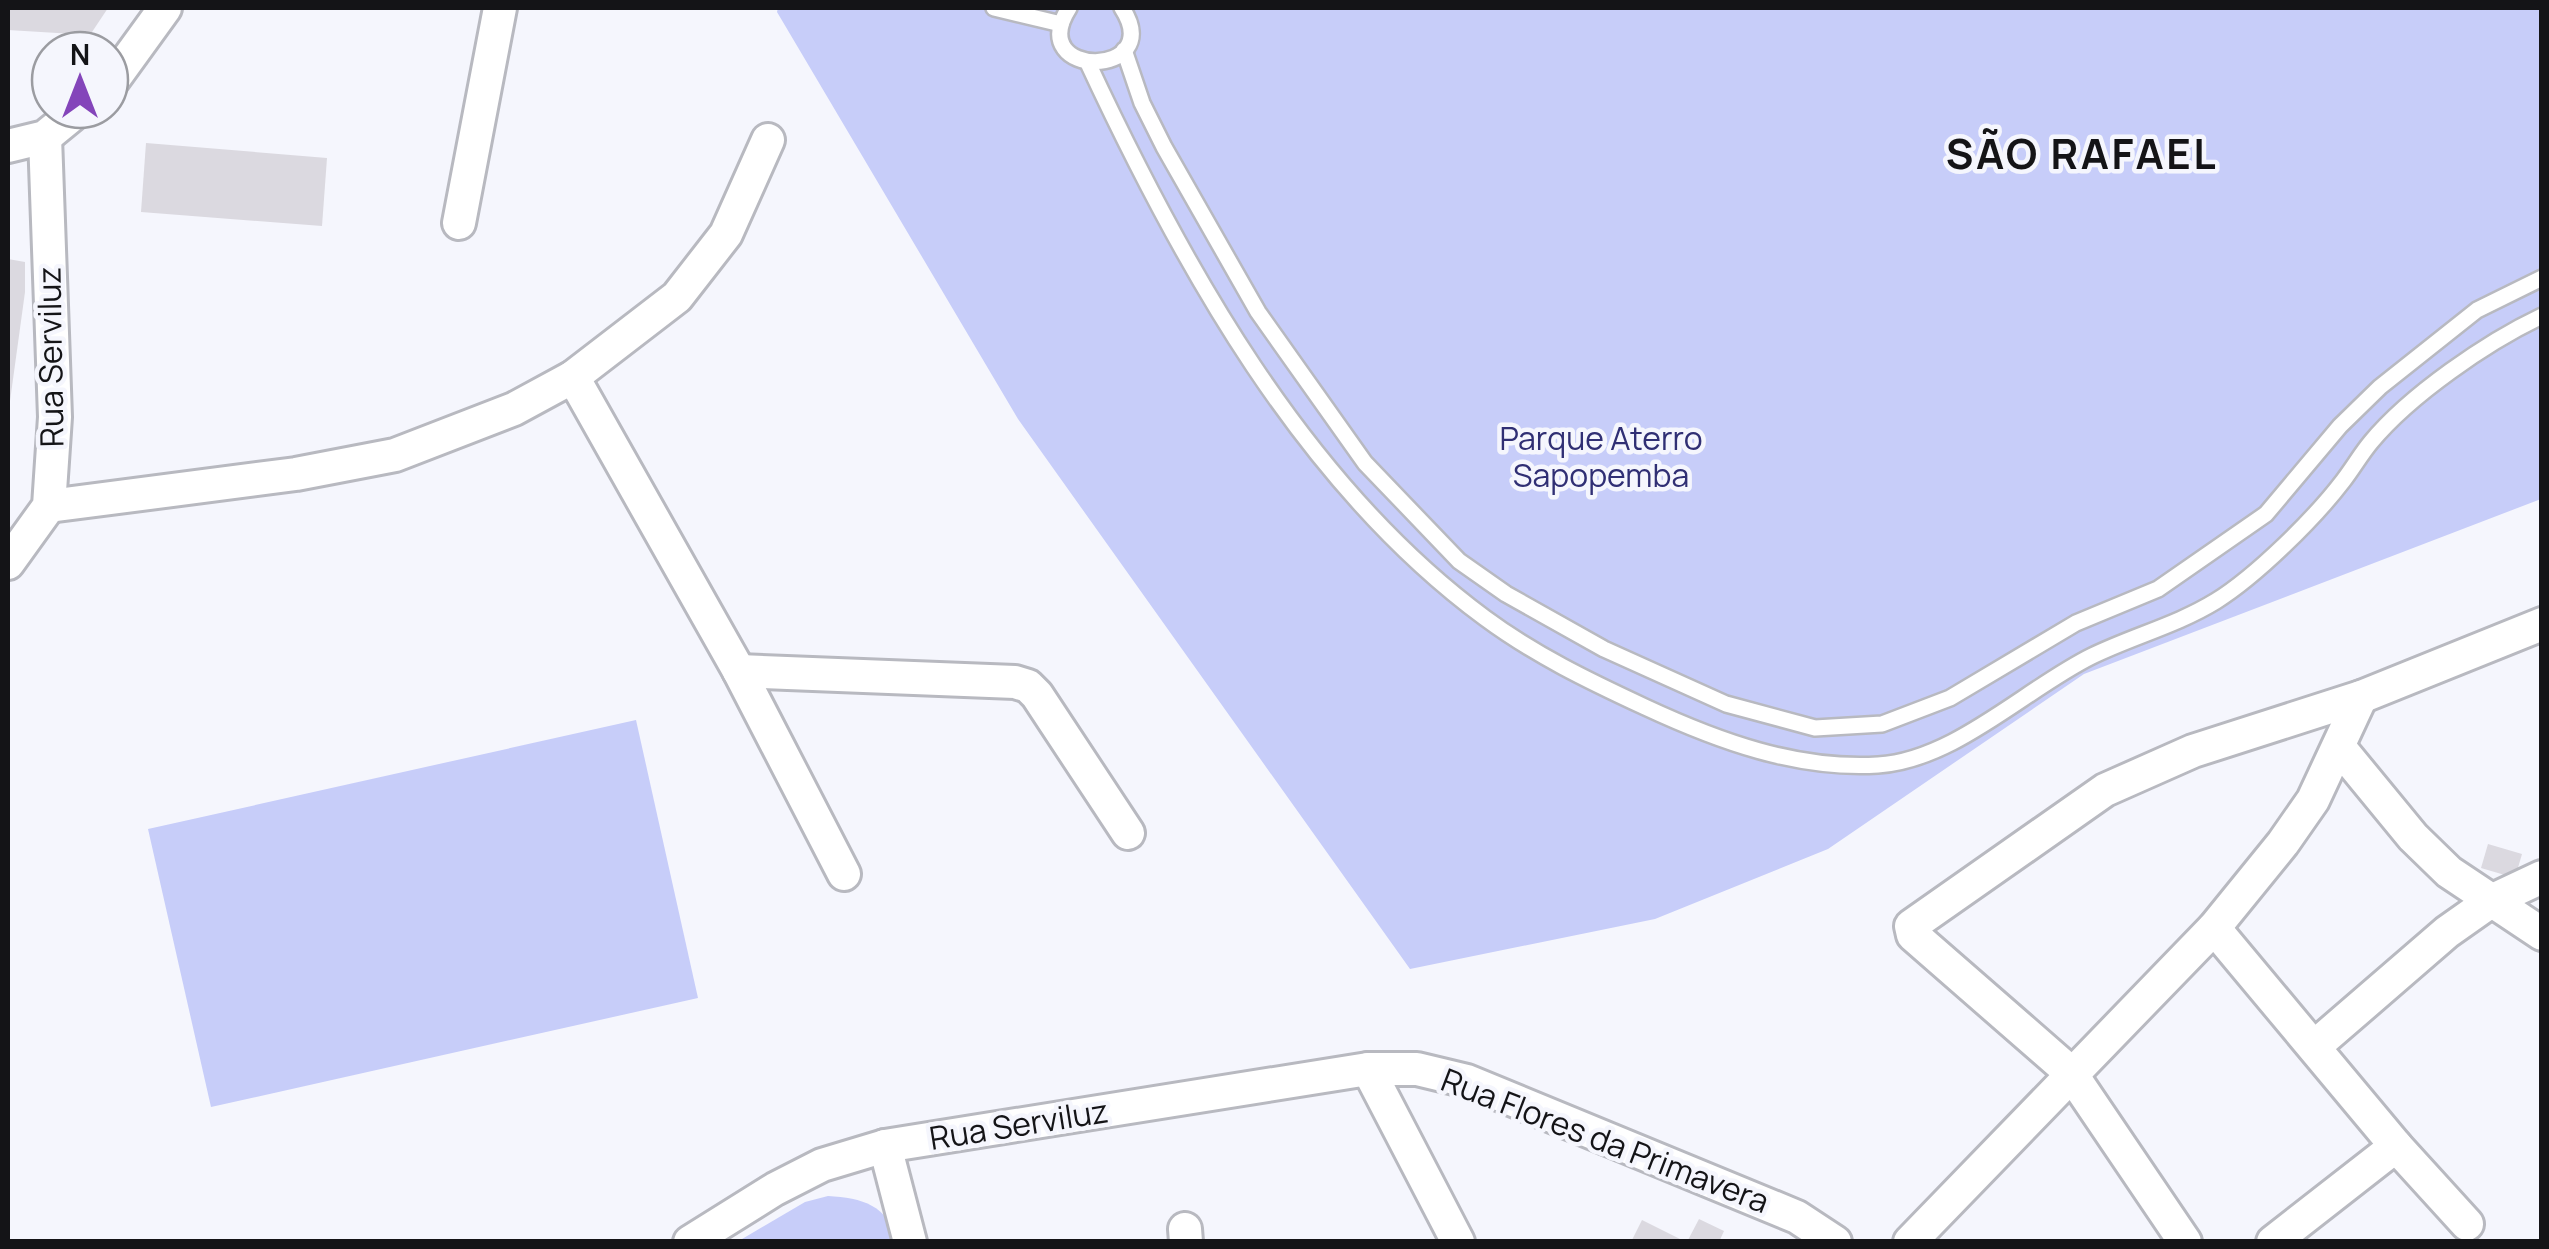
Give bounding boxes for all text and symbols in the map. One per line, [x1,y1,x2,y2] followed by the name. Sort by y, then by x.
[30,30,130,130] north arrow
[70,35,90,73] text: N
[1946,124,2218,182] district label: SÃO RAFAEL
[26,266,74,448] street label: Rua Serviluz
[1499,416,1703,497] park label: Parque Aterro Sapopemba
[1435,1057,1776,1223] street label: Rua Flores da Primavera
[926,1088,1111,1160] street label: Rua Serviluz

